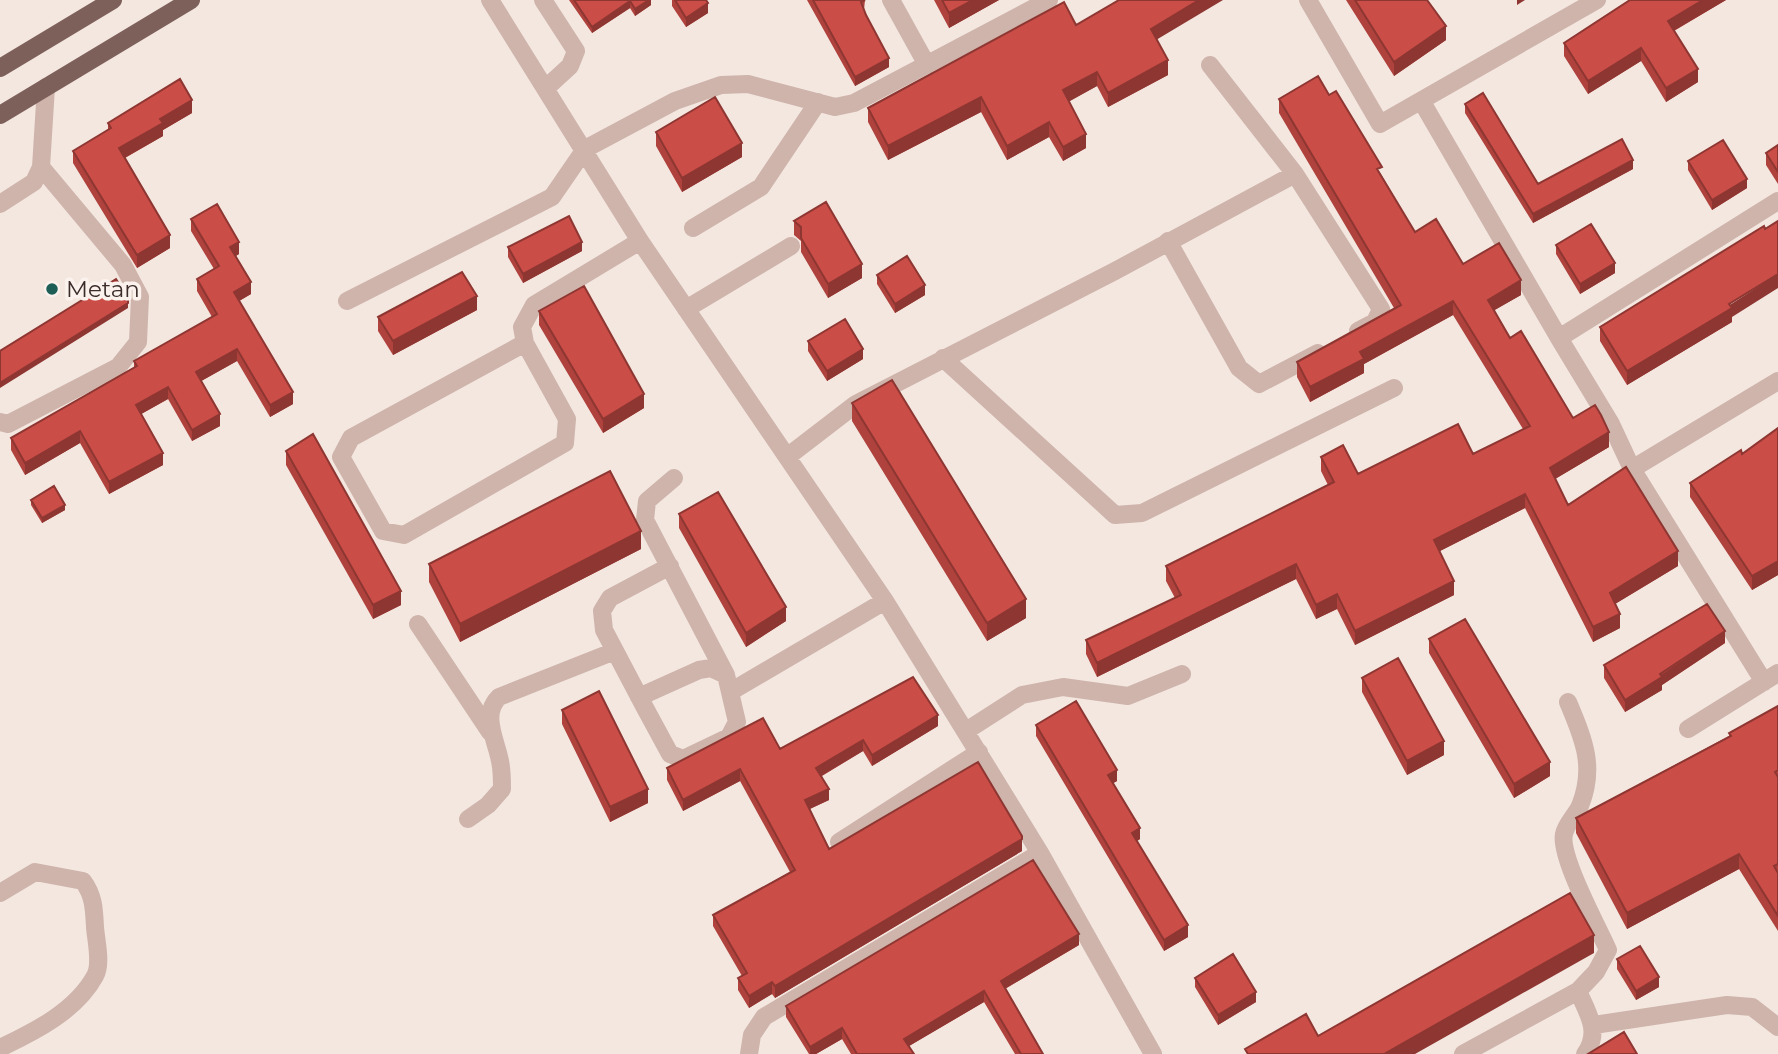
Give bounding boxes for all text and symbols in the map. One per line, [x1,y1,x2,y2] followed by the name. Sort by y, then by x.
[66,275,140,303] place label: Metan
[44,281,60,297] marker: Metan

